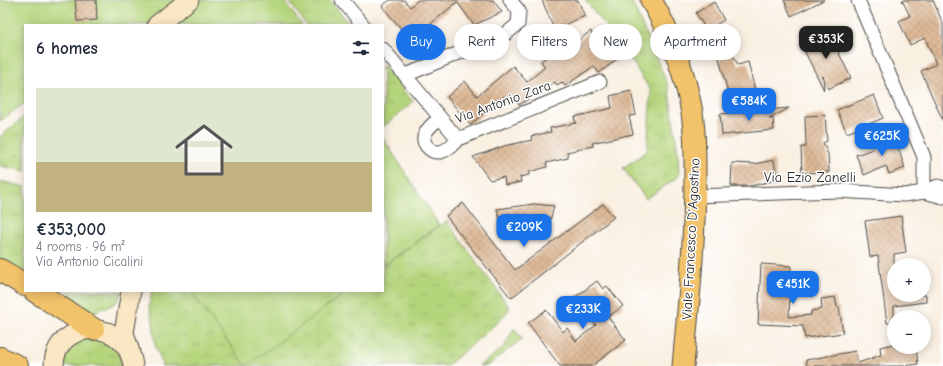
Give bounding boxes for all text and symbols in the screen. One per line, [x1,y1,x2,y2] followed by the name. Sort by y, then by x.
[396,24,446,60] chip: Buy
[454,24,509,60] chip: Rent
[517,24,581,60] chip: Filters
[589,24,642,60] chip: New
[650,24,741,60] chip: Apartment
[798,26,854,60] pin: €353K
[808,31,844,46] text: €353K
[350,37,372,59] icon: filters
[36,39,98,58] text: 6 homes
[453,77,553,127] street label: Via Antonio Zara
[721,88,777,122] pin: €584K
[731,93,767,108] text: €584K
[168,114,240,186] icon: home
[854,123,910,157] pin: €625K
[864,128,900,143] text: €625K
[678,158,704,320] street label: Viale Francesco D'Agostino
[764,169,856,186] street label: Via Ezio Zanelli
[496,214,552,248] pin: €209K
[506,219,543,234] text: €209K
[36,220,106,239] text: €353,000
[36,239,125,254] text: 4 rooms · 96 m²
[36,254,143,269] text: Via Antonio Cicalini
[887,258,931,354] map controls
[887,258,931,302] button: +
[765,271,821,305] pin: €451K
[776,276,810,291] text: €451K
[555,296,611,330] pin: €233K
[565,301,601,316] text: €233K
[887,310,931,354] button: −

